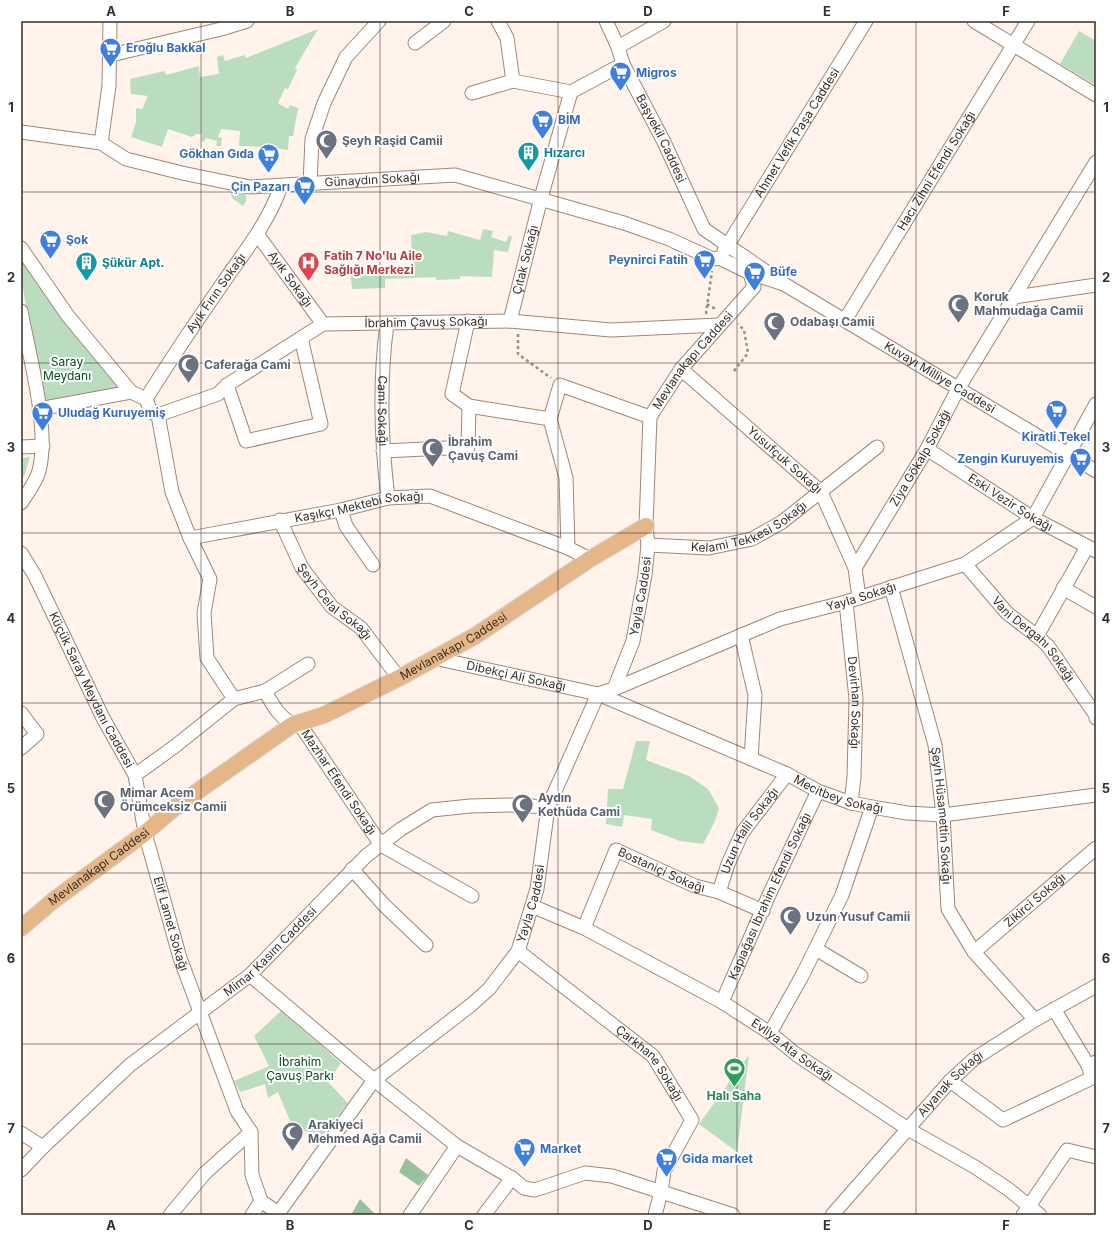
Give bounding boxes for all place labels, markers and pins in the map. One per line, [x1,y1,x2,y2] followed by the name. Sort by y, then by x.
[98,35,124,68] supermarket icon: Eroğlu Bakkal
[126,40,205,55] place label: Eroğlu Bakkal
[608,60,634,93] supermarket icon: Migros
[636,65,677,80] place label: Migros
[529,107,555,140] supermarket icon: BİM
[558,112,581,127] place label: BİM
[314,128,340,161] mosque icon: Şeyh Raşid Camii
[342,133,443,148] place label: Şeyh Raşid Camii
[516,140,542,173] building icon: Hızarcı
[256,141,282,174] supermarket icon: Gökhan Gıda
[544,145,585,160] place label: Hızarcı
[179,146,254,161] place label: Gökhan Gıda
[292,174,318,207] supermarket icon: Çin Pazarı
[231,179,290,194] place label: Çin Pazarı
[37,227,63,260] supermarket icon: Şok
[66,232,88,247] place label: Şok
[691,247,717,280] supermarket icon: Peynirci Fatih
[324,248,422,277] place label: Fatih 7 No'lu Aile Sağlığı Merkezi
[74,250,100,283] building icon: Şükür Apt.
[296,250,322,283] hospital icon: Fatih 7 No'lu Aile Sağlığı Merkezi
[609,252,688,267] place label: Peynirci Fatih
[102,255,164,270] place label: Şükür Apt.
[741,259,767,292] supermarket icon: Büfe
[770,264,797,279] place label: Büfe
[974,289,1083,318] place label: Koruk Mahmudağa Camii
[945,291,971,324] mosque icon: Koruk Mahmudağa Camii
[761,309,787,342] mosque icon: Odabaşı Camii
[790,314,875,329] place label: Odabaşı Camii
[176,352,202,385] mosque icon: Caferağa Cami
[204,357,291,372] place label: Caferağa Cami
[1043,397,1069,430] supermarket icon: Kiratli Tekel
[29,400,55,433] supermarket icon: Uludağ Kuruyemiş
[58,405,166,420] place label: Uludağ Kuruyemiş
[1022,429,1090,444] place label: Kiratli Tekel
[448,434,518,463] place label: İbrahim Çavuş Cami
[419,436,445,469] mosque icon: İbrahim Çavuş Cami
[1067,446,1093,479] supermarket icon: Zengin Kuruyemis
[957,451,1064,466] place label: Zengin Kuruyemis
[120,785,227,814] place label: Mimar Acem Örümceksiz Camii
[91,787,117,820] mosque icon: Mimar Acem Örümceksiz Camii
[538,790,620,819] place label: Aydın Kethüda Cami
[510,792,536,825] mosque icon: Aydın Kethüda Cami
[777,904,803,937] mosque icon: Uzun Yusuf Camii
[806,909,910,924] place label: Uzun Yusuf Camii
[721,1056,747,1089] sports icon: Halı Saha
[707,1088,761,1103] place label: Halı Saha
[308,1117,422,1146] place label: Arakiyeci Mehmed Ağa Camii
[279,1119,305,1152] mosque icon: Arakiyeci Mehmed Ağa Camii
[512,1136,538,1169] supermarket icon: Market
[540,1141,582,1156] place label: Market
[653,1146,679,1179] supermarket icon: Gida market
[682,1151,753,1166] place label: Gida market

